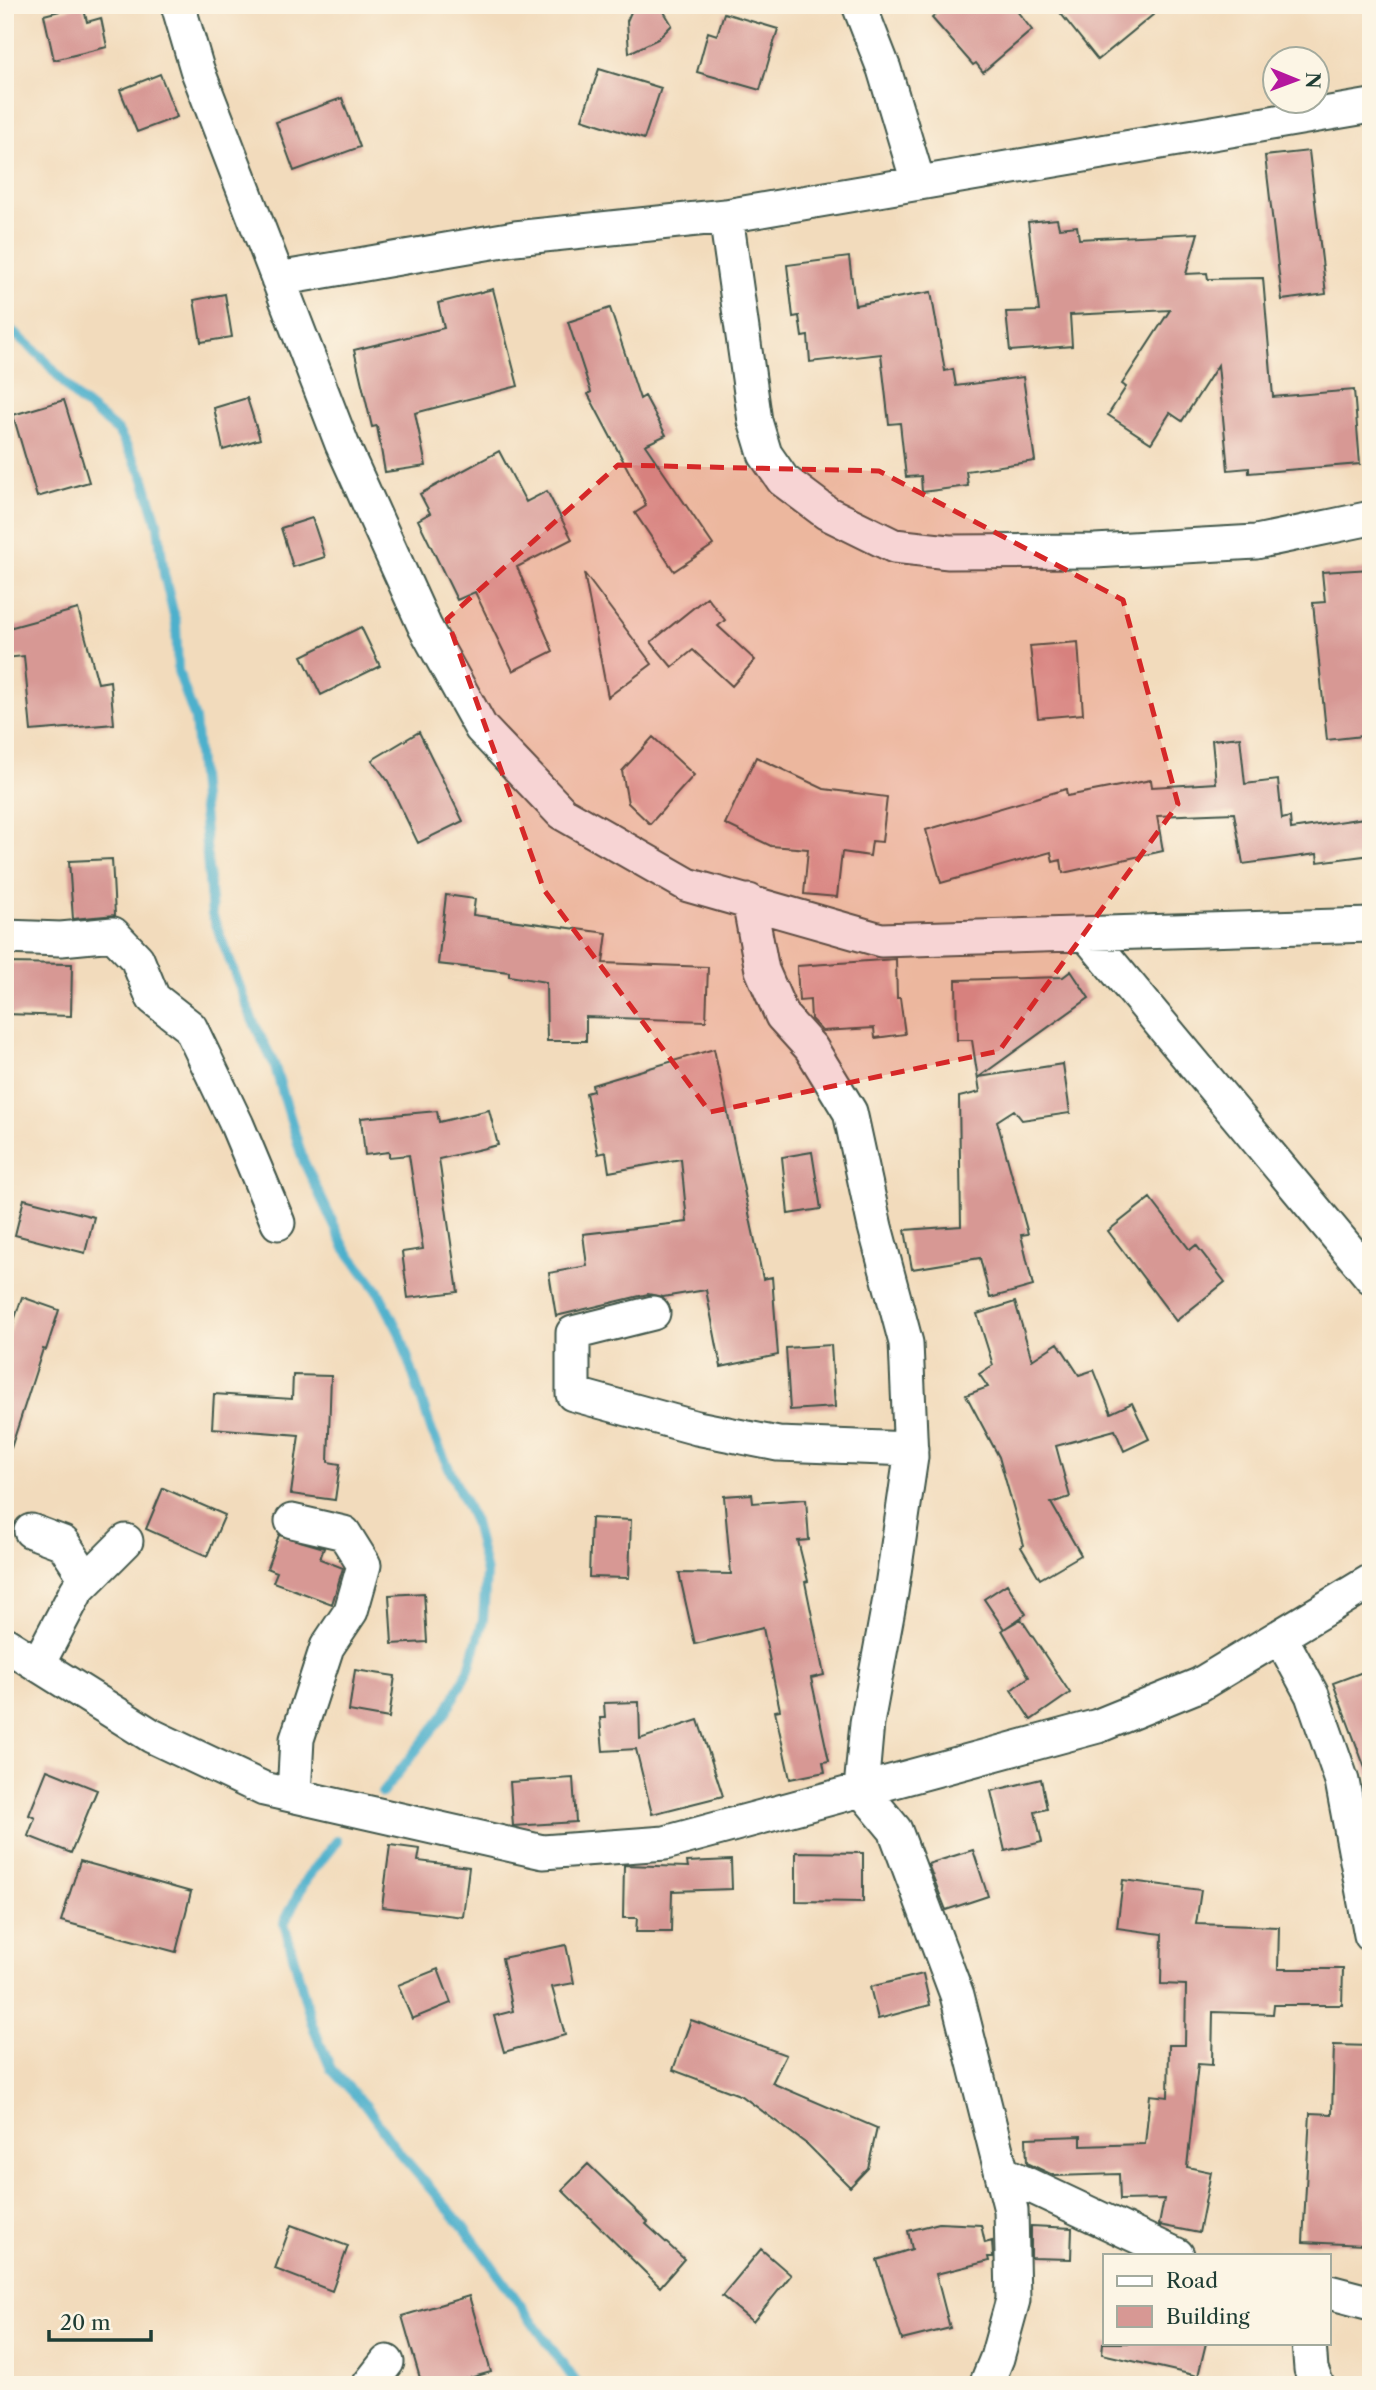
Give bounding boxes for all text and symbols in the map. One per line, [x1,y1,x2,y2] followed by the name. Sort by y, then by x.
[1260,46,1330,116] north arrow
[1301,72,1324,89] text: N
[1103,2254,1330,2344] legend
[1166,2268,1218,2293] text: Road
[49,2299,150,2343] scale bar
[1166,2304,1251,2329] text: Building
[60,2310,111,2335] text: 20 m

